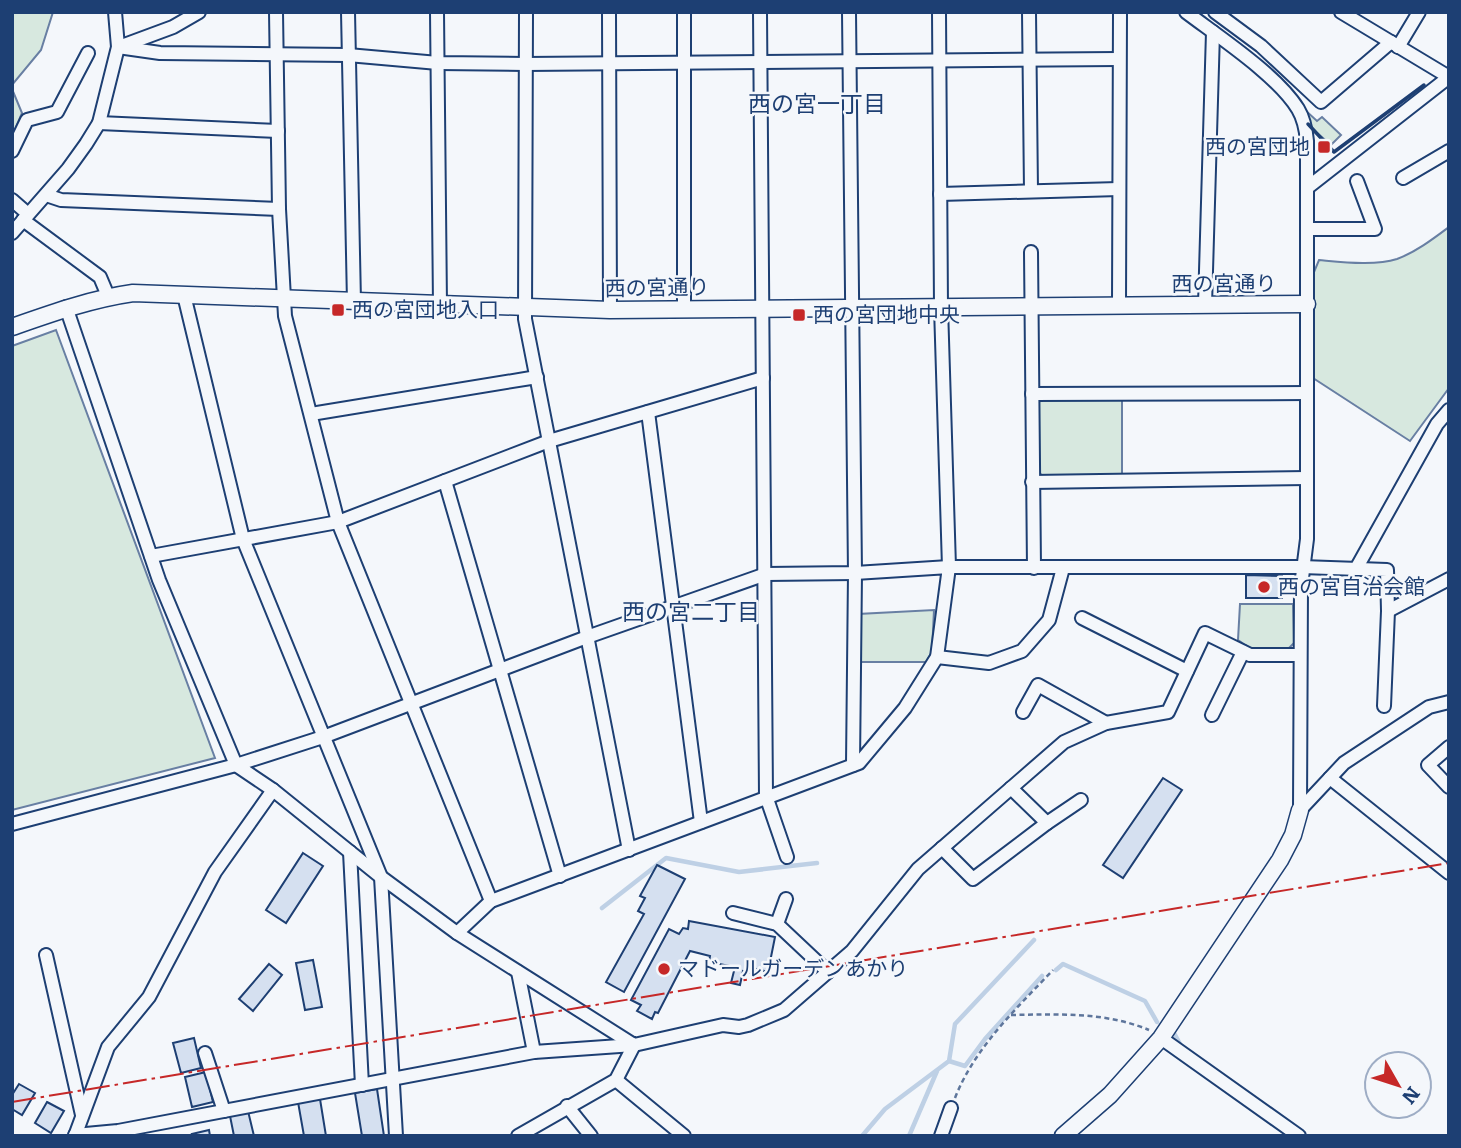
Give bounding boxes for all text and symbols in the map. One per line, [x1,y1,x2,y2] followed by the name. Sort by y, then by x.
[748,85,886,119] district label: 西の宮一丁目
[1205,129,1310,160] place label: 西の宮団地
[1316,139,1332,155] marker: 西の宮団地
[1172,266,1277,297] street label: 西の宮通り
[604,269,710,302] street label: 西の宮通り
[352,292,499,323] place label: 西の宮団地入口
[813,297,960,328] place label: 西の宮団地中央
[330,302,346,318] marker: 西の宮団地入口
[791,307,807,323] marker: 西の宮団地中央
[1278,569,1425,600] place label: 西の宮自治会館
[1256,579,1272,595] marker: 西の宮自治会館
[622,593,760,627] district label: 西の宮二丁目
[678,951,908,982] place label: マドールガーデンあかり
[656,961,672,977] marker: マドールガーデンあかり
[1363,1050,1433,1120] north arrow
[1396,1081,1428,1111] text: N

